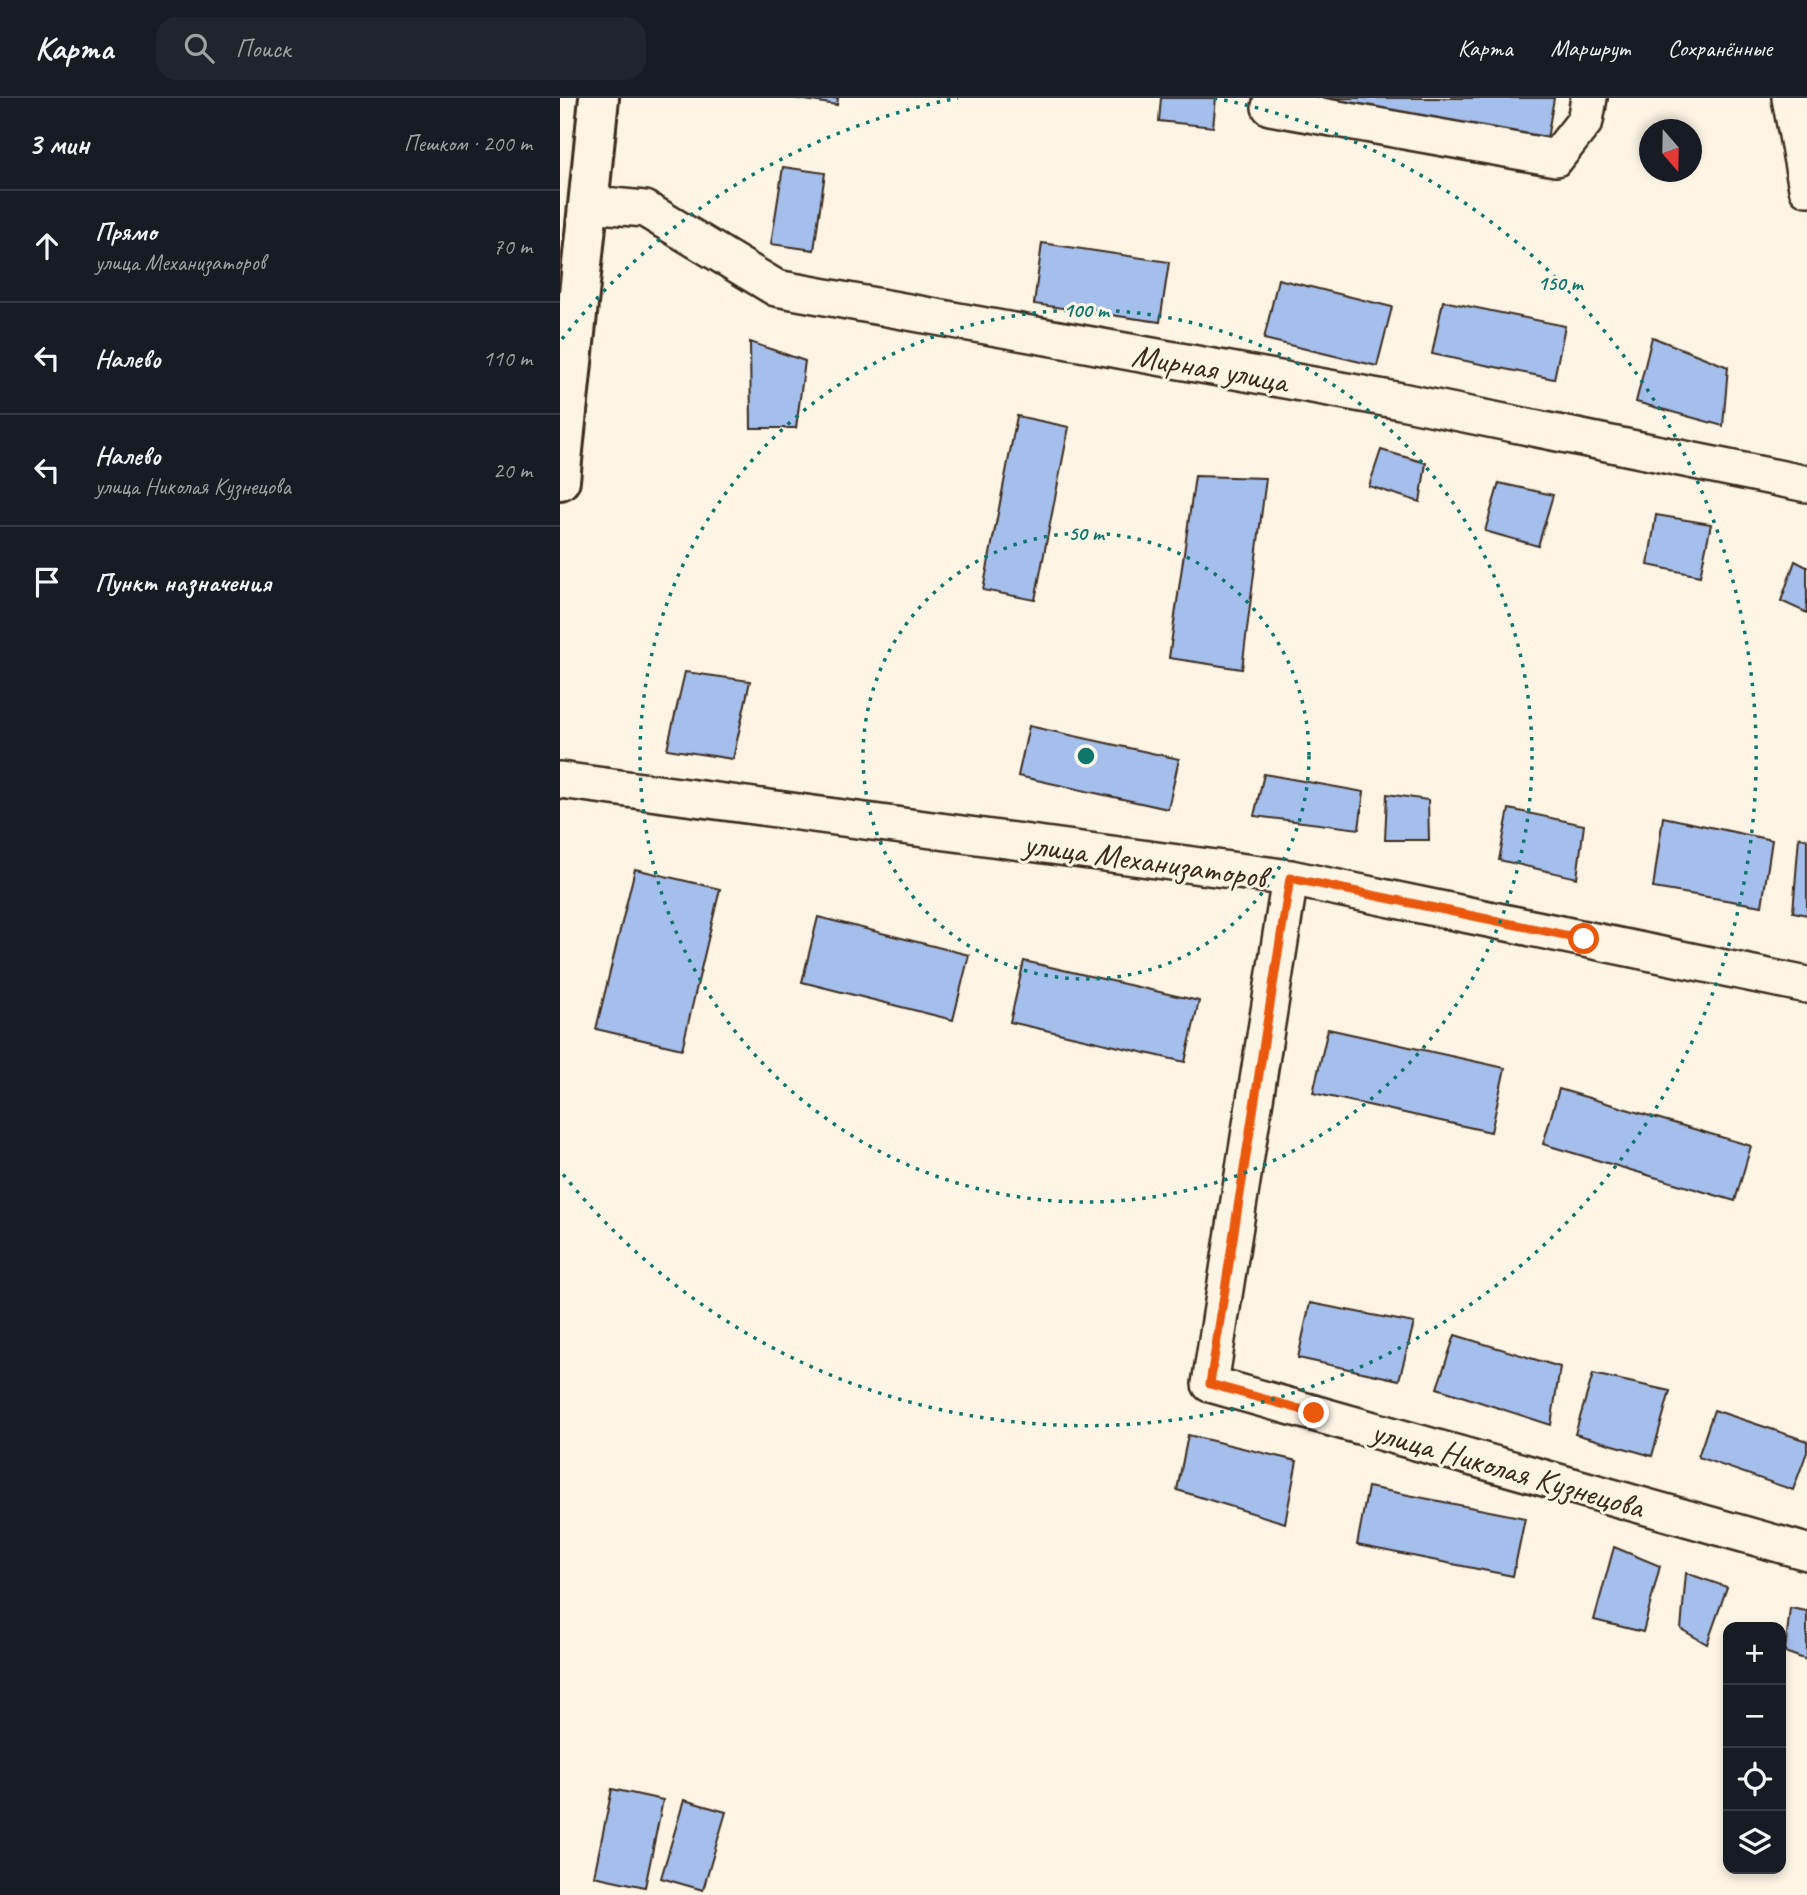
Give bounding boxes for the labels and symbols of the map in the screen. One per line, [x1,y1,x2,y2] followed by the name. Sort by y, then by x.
[1639,119,1702,182] north arrow
[1537,270,1585,296] text: 150 m
[1063,297,1111,323] text: 100 m
[1129,334,1293,403] street label: Мирная улица
[1068,520,1106,546] text: 50 m
[1074,744,1098,768] centre of rings
[1019,822,1274,899] street label: улица Механизаторов
[1568,923,1599,954] route start
[1298,1397,1329,1428] route end
[1365,1410,1650,1528] street label: улица Николая Кузнецова

